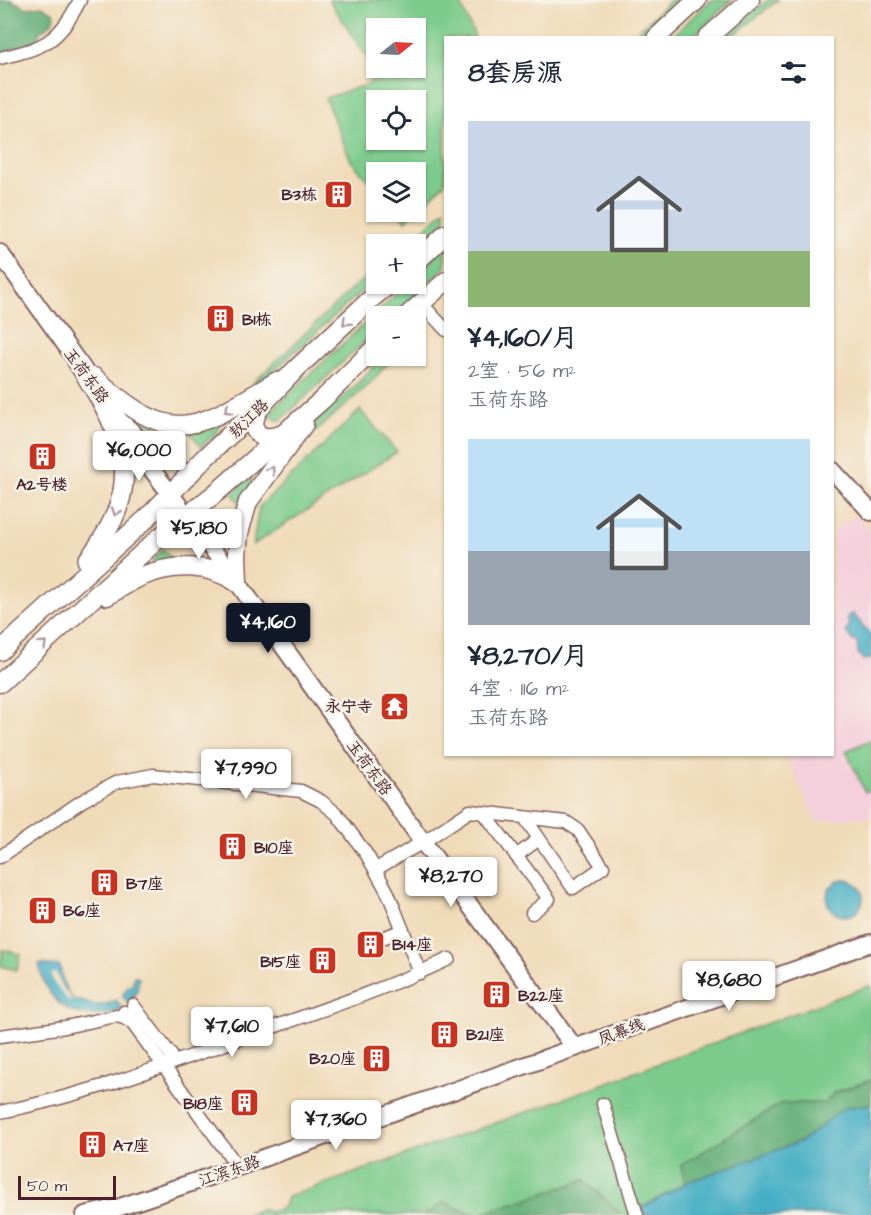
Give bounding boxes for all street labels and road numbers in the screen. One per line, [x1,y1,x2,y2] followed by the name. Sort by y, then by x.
[58,343,114,408] street label: 玉荷东路
[224,394,274,443] street label: 敖江路
[341,735,397,800] street label: 玉荷东路
[595,1013,648,1050] street label: 凤幕线
[195,1150,263,1192] street label: 江滨东路

